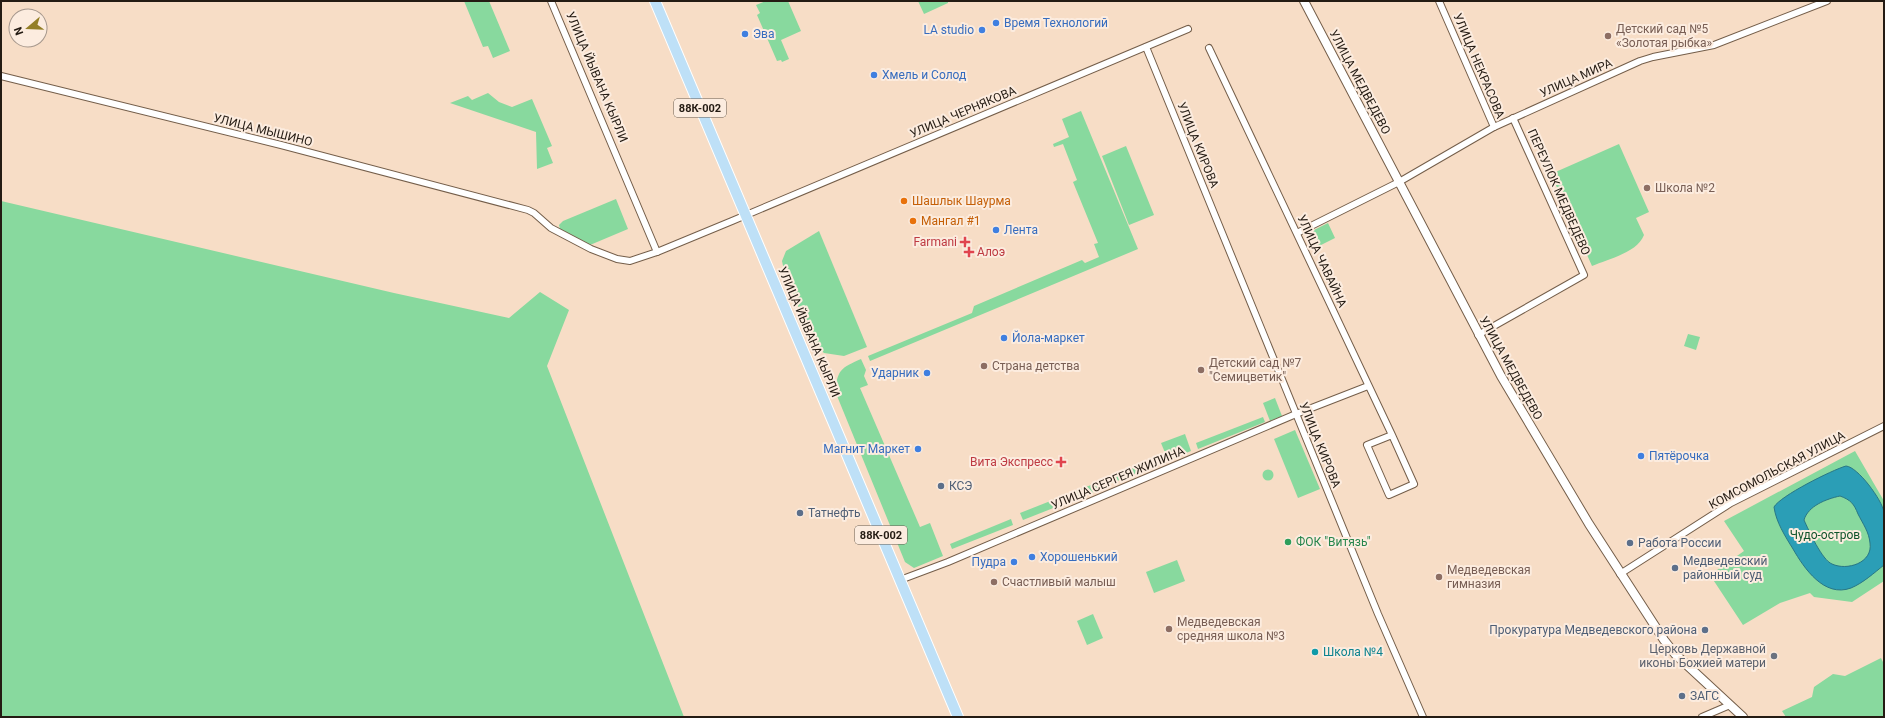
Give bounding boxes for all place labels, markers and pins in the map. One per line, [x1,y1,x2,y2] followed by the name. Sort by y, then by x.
[1004,16,1108,30] place label: Время Технологий
[991,18,1001,28] marker: Время Технологий
[1616,22,1713,50] place label: Детский сад №5 «Золотая рыбка»
[923,23,974,37] place label: LА studio
[977,25,987,35] marker: LА studio
[753,27,774,41] place label: Эва
[740,29,750,39] marker: Эва
[1603,31,1613,41] marker: Детский сад №5 «Золотая рыбка»
[882,68,966,82] place label: Хмель и Солод
[869,70,879,80] marker: Хмель и Солод
[1655,181,1715,195] place label: Школа №2
[1642,183,1652,193] marker: Школа №2
[912,194,1011,208] place label: Шашлык Шаурма
[899,196,909,206] marker: Шашлык Шаурма
[921,214,981,228] place label: Мангал #1
[908,216,918,226] marker: Мангал #1
[1004,223,1038,237] place label: Лента
[991,225,1001,235] marker: Лента
[913,235,957,249] place label: Farmani
[960,237,970,247] marker: Farmani
[977,245,1005,259] place label: Алоэ
[964,247,974,257] marker: Алоэ
[1012,330,1085,345] place label: Йола-маркет
[999,333,1009,343] marker: Йола-маркет
[1209,356,1302,384] place label: Детский сад №7 "Семицветик"
[992,359,1080,373] place label: Страна детства
[979,361,989,371] marker: Страна детства
[1196,365,1206,375] marker: Детский сад №7 "Семицветик"
[871,366,920,380] place label: Ударник
[922,368,932,378] marker: Ударник
[823,442,910,456] place label: Магнит Маркет
[913,444,923,454] marker: Магнит Маркет
[1649,449,1709,463] place label: Пятёрочка
[1636,451,1646,461] marker: Пятёрочка
[970,455,1053,469] place label: Вита Экспресс
[1056,457,1066,467] marker: Вита Экспресс
[949,479,972,493] place label: КСЭ
[936,481,946,491] marker: КСЭ
[808,506,861,520] place label: Татнефть
[795,508,805,518] marker: Татнефть
[1296,535,1371,549] place label: ФОК "Витязь"
[1638,536,1721,550] place label: Работа России
[1283,537,1293,547] marker: ФОК "Витязь"
[1625,538,1635,548] marker: Работа России
[1040,550,1118,564] place label: Хорошенький
[1027,552,1037,562] marker: Хорошенький
[1683,554,1767,582] place label: Медведевский районный суд
[972,555,1006,569] place label: Пудра
[1009,557,1019,567] marker: Пудра
[1447,563,1531,591] place label: Медведевская гимназия
[1670,563,1680,573] marker: Медведевский районный суд
[1434,572,1444,582] marker: Медведевская гимназия
[1002,575,1116,589] place label: Счастливый малыш
[989,577,999,587] marker: Счастливый малыш
[1177,615,1285,643] place label: Медведевская средняя школа №3
[1489,623,1697,637] place label: Прокуратура Медведевского района
[1164,624,1174,634] marker: Медведевская средняя школа №3
[1700,625,1710,635] marker: Прокуратура Медведевского района
[1639,642,1766,670] place label: Церковь Державной иконы Божией матери
[1323,645,1383,659] place label: Школа №4
[1310,647,1320,657] marker: Школа №4
[1769,651,1779,661] marker: Церковь Державной иконы Божией матери
[1690,689,1719,703] place label: ЗАГС
[1677,691,1687,701] marker: ЗАГС

